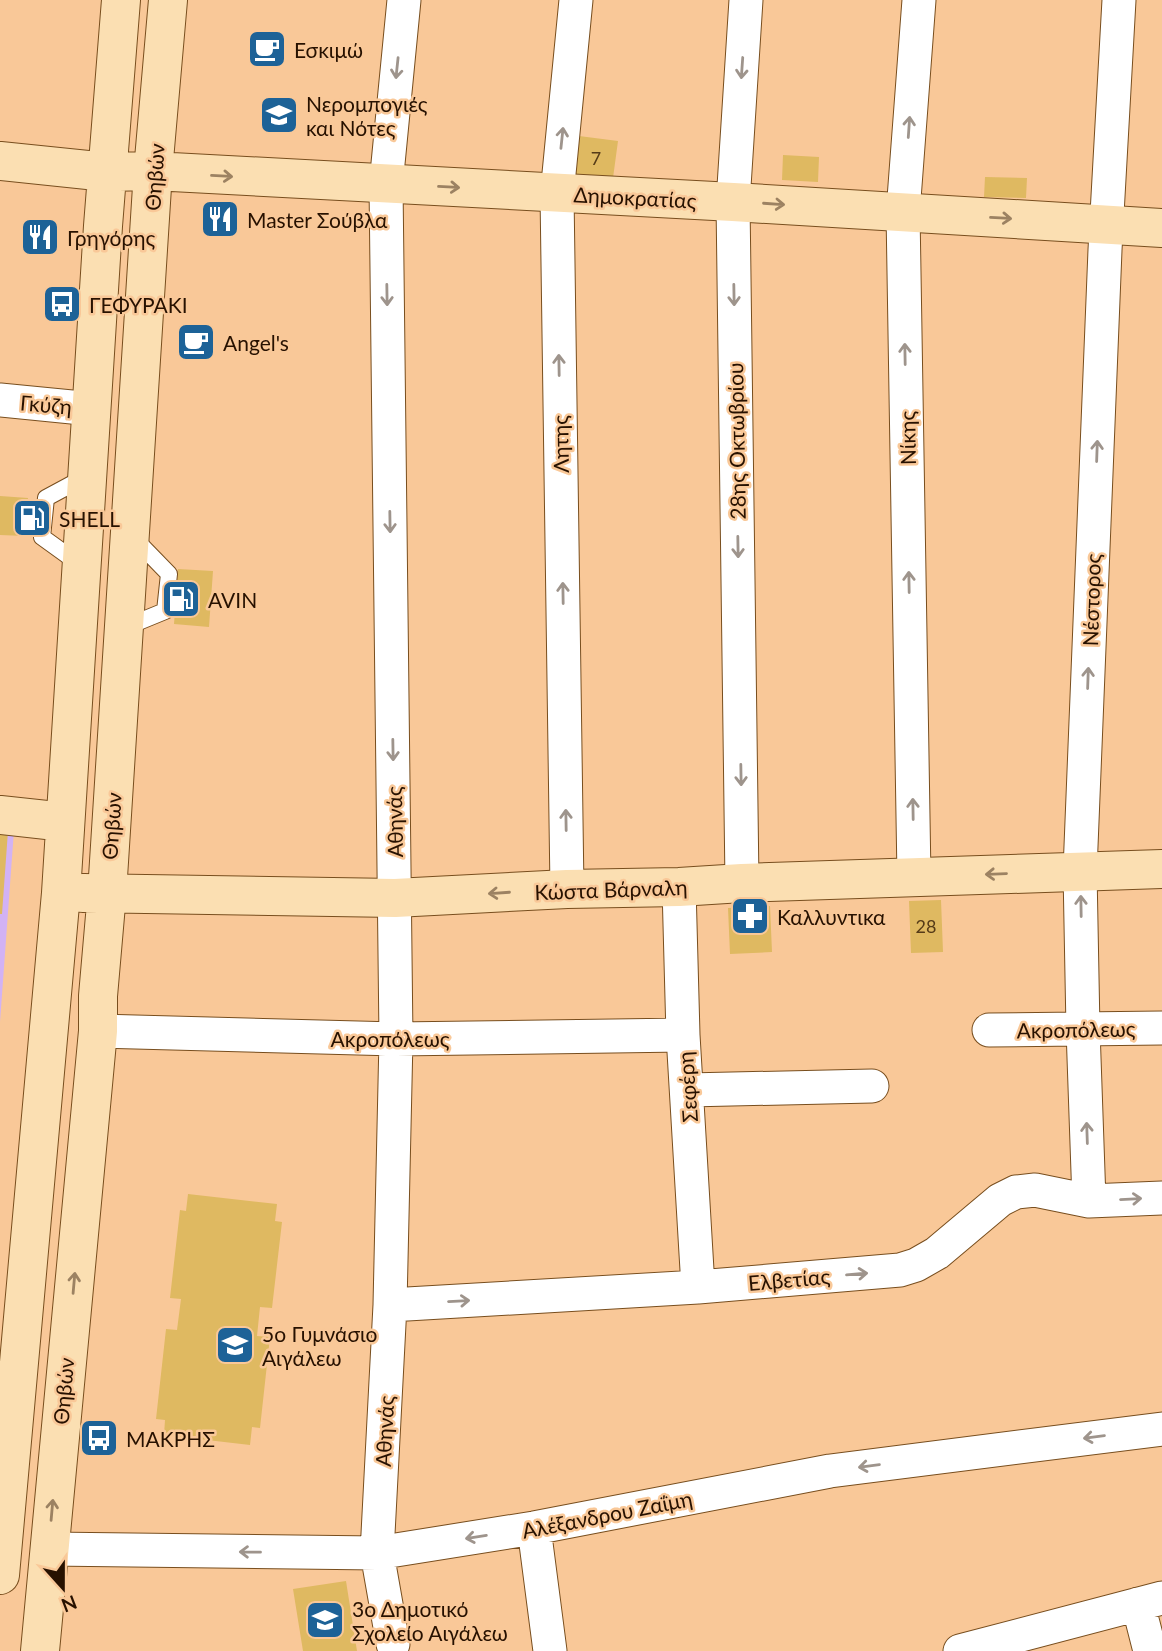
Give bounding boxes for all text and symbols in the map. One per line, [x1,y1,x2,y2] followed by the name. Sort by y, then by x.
[246,28,288,70] cafe icon: Εσκιμώ
[294,37,363,62] place label: Εσκιμώ
[390,56,403,79] one-way arrow
[735,56,748,79] one-way arrow
[306,91,428,140] place label: Νερομπογιές και Νότες
[258,94,300,136] school or university icon: Νερομπογιές και Νότες
[903,116,916,139] one-way arrow
[556,127,569,150] one-way arrow
[139,142,169,212] street label: Θηβών
[591,147,601,169] house number: 7
[210,169,233,182] one-way arrow
[437,181,460,194] one-way arrow
[573,181,697,213] street label: Δημοκρατίας
[199,198,241,240] restaurant icon: Master Σούβλα
[762,198,785,211] one-way arrow
[247,207,388,232] place label: Master Σούβλα
[989,212,1012,225] one-way arrow
[19,216,61,258] restaurant icon: Γρηγόρης
[67,225,156,250] place label: Γρηγόρης
[41,283,83,325] bus stop icon: ΓΕΦΥΡΑΚΙ
[380,283,394,306] one-way arrow
[727,284,741,307] one-way arrow
[89,292,188,317] place label: ΓΕΦΥΡΑΚΙ
[175,321,217,363] cafe icon: Angel's
[223,330,289,355] place label: Angel's
[898,343,912,366] one-way arrow
[552,354,566,377] one-way arrow
[722,362,750,520] street label: 28ης Οκτωβρίου
[19,389,73,419] street label: Γκύζη
[894,410,920,465] street label: Νίκης
[547,415,573,473] street label: Λητης
[1090,440,1103,463] one-way arrow
[11,497,53,539] fuel station icon: SHELL
[59,506,120,531] place label: SHELL
[383,511,397,534] one-way arrow
[731,535,745,558] one-way arrow
[1077,553,1105,647] street label: Νέστορος
[902,570,916,593] one-way arrow
[160,578,202,620] fuel station icon: AVIN
[556,582,569,605] one-way arrow
[208,587,257,612] place label: AVIN
[1081,667,1094,690] one-way arrow
[386,738,400,761] one-way arrow
[734,763,748,786] one-way arrow
[381,786,407,858] street label: Αθηνάς
[96,791,126,861] street label: Θηβών
[906,798,920,821] one-way arrow
[559,809,573,832] one-way arrow
[985,868,1008,881] one-way arrow
[534,874,688,904] street label: Κώστα Βάρναλη
[489,887,511,900] one-way arrow
[1074,894,1088,917] one-way arrow
[729,895,771,937] pharmacy icon: Καλλυντικα
[777,904,886,929] place label: Καλλυντικα
[916,915,936,937] house number: 28
[1016,1015,1136,1043] street label: Ακροπόλεως
[331,1026,450,1051] street label: Ακροπόλεως
[672,1051,702,1123] street label: Σεφέρη
[1080,1122,1093,1145] one-way arrow
[1119,1193,1142,1206] one-way arrow
[747,1263,831,1295] street label: Ελβετίας
[845,1267,867,1280] one-way arrow
[67,1273,80,1295] one-way arrow
[447,1294,470,1307] one-way arrow
[262,1321,378,1370] place label: 5ο Γυμνάσιο Αιγάλεω
[214,1324,256,1366] school or university icon: 5ο Γυμνάσιο Αιγάλεω
[48,1356,78,1426] street label: Θηβών
[370,1395,398,1467] street label: Αθηνάς
[78,1417,120,1459] bus stop icon: ΜΑΚΡΗΣ
[126,1426,215,1451] place label: ΜΑΚΡΗΣ
[1083,1431,1106,1444] one-way arrow
[858,1460,880,1473] one-way arrow
[520,1485,694,1543] street label: Αλέξανδρου Ζαΐμη
[46,1499,59,1522] one-way arrow
[465,1531,488,1544] one-way arrow
[239,1545,262,1558] one-way arrow
[28,1553,98,1623] north arrow
[58,1591,80,1618] text: N
[352,1596,508,1645] place label: 3ο Δημοτικό Σχολείο Αιγάλεω
[304,1599,346,1641] school or university icon: 3ο Δημοτικό Σχολείο Αιγάλεω

